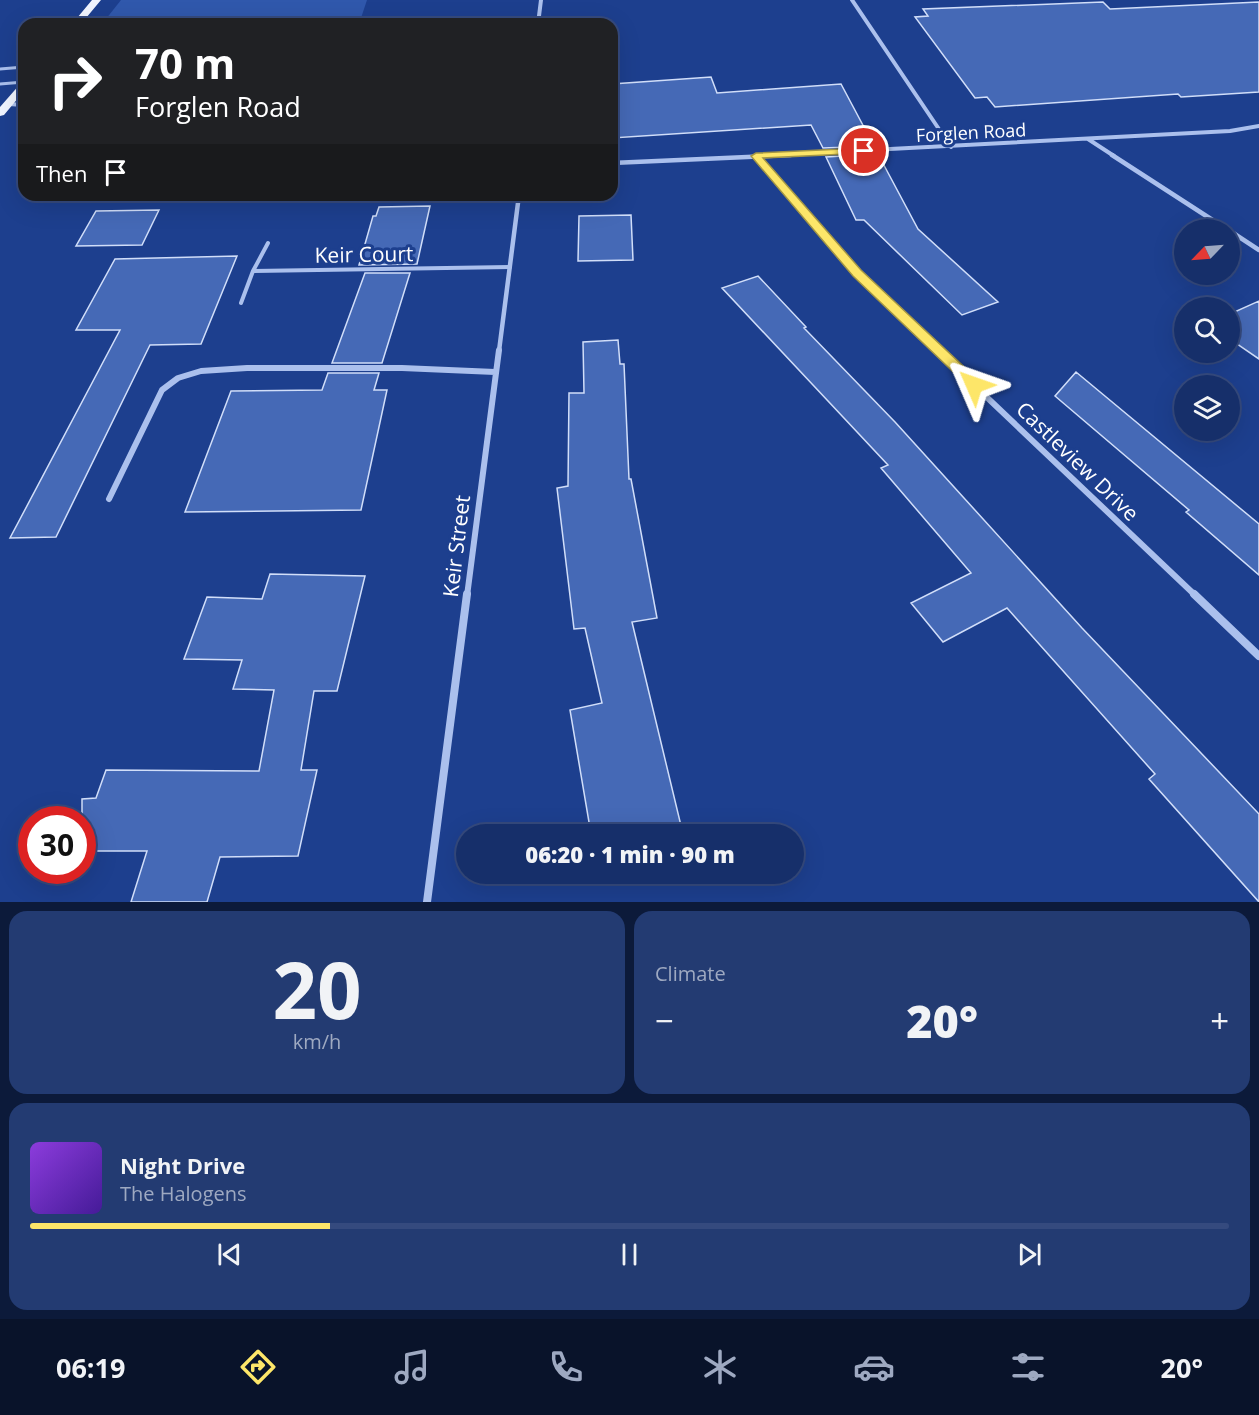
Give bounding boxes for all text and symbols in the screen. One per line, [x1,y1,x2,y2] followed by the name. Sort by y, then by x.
[135,34,235,91] text: 70 m
[36,42,114,120] icon: right
[135,88,301,125] text: Forglen Road
[915,117,1027,147] street label: Forglen Road
[838,125,889,176] pin
[847,134,880,167] icon: arrive
[99,156,132,189] icon: arrive
[36,158,87,188] text: Then
[1174,219,1240,285] north arrow
[1174,219,1240,441] map controls
[314,239,414,269] street label: Keir Court
[1174,297,1240,363] button: search
[942,353,1006,417] position arrow
[1174,375,1240,441] button: layers
[1011,395,1145,527] street label: Castleview Drive
[436,493,476,599] street label: Keir Street
[18,806,96,884] speed limit sign: 30
[525,839,735,869] text: 06:20 · 1 min · 90 m
[272,936,362,1042] text: 20
[655,960,726,987] text: Climate
[906,990,978,1051] text: 20°
[655,998,674,1043] text: −
[1210,998,1229,1043] text: +
[293,1028,341,1055] text: km/h
[120,1150,245,1180] text: Night Drive
[120,1180,247,1207] text: The Halogens
[213,1238,246,1271] icon: previous
[613,1238,646,1271] icon: pause
[1013,1238,1046,1271] icon: next
[237,1346,279,1388] icon: directions
[391,1346,433,1388] icon: music
[545,1346,587,1388] icon: phone
[699,1346,741,1388] icon: climate
[853,1346,895,1388] icon: car
[1007,1346,1049,1388] icon: filters
[56,1349,125,1386] text: 06:19
[1161,1349,1203,1386] text: 20°

